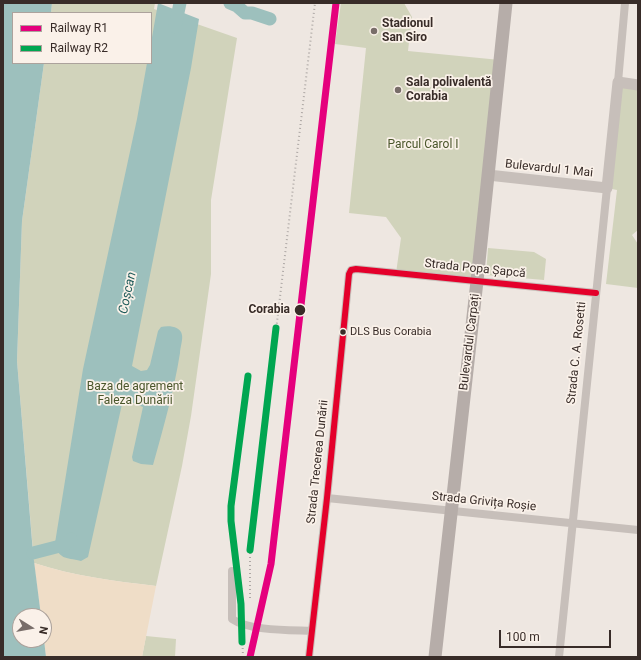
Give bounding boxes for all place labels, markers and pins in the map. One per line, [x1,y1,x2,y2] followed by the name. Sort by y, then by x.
[382,17,433,45] place label: Stadionul San Siro
[369,26,379,36] marker: Stadionul San Siro
[406,76,492,104] place label: Sala polivalentă Corabia
[393,85,403,95] marker: Sala polivalentă Corabia
[248,303,290,317] place label: Corabia
[293,303,307,317] marker: Corabia
[350,325,431,339] place label: DLS Bus Corabia
[338,327,348,337] marker: DLS Bus Corabia

